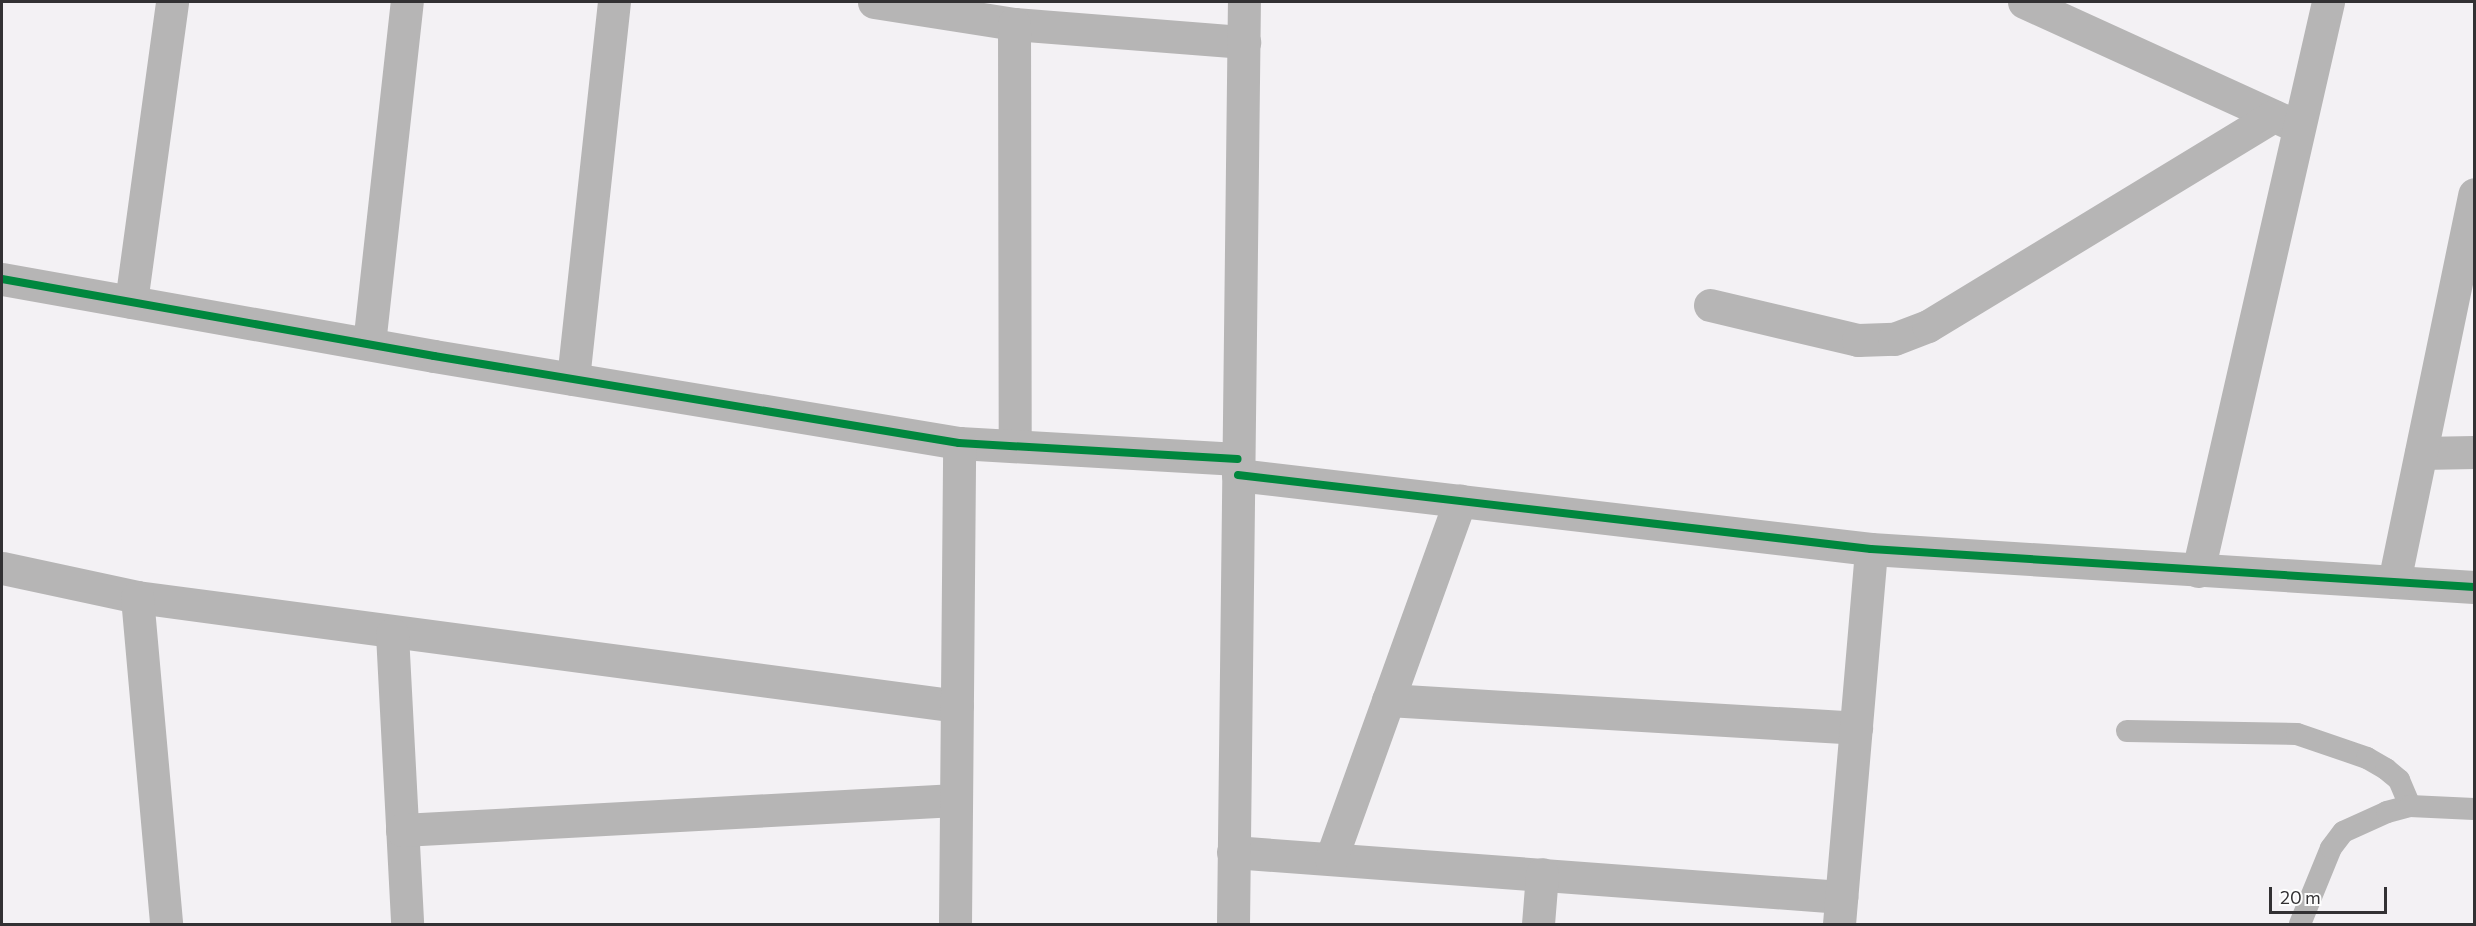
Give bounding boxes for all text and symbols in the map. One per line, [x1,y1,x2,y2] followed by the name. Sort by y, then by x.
[2272,875,2390,913] scale bar
[2280,886,2321,908] text: 20 m

